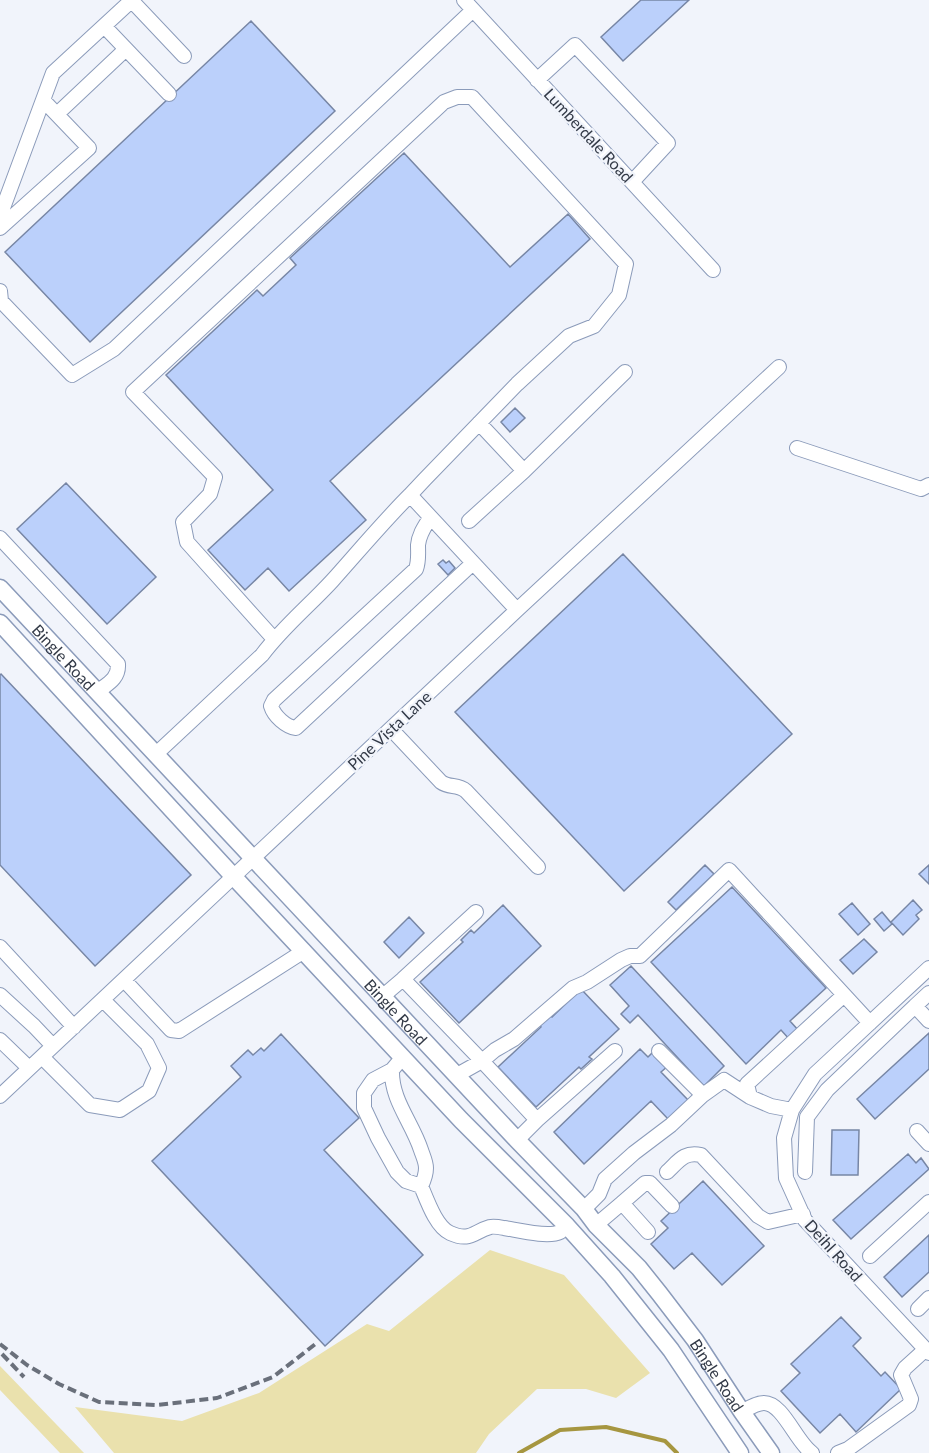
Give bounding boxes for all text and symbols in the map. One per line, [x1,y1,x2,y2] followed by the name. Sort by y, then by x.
[541,84,637,186] street label: Lumberdale Road
[29,620,100,693] street label: Bingle Road
[343,686,435,774] street label: Pine Vista Lane
[361,974,432,1048] street label: Bingle Road
[801,1215,867,1285] street label: Deihl Road
[687,1335,748,1415] street label: Bingle Road

